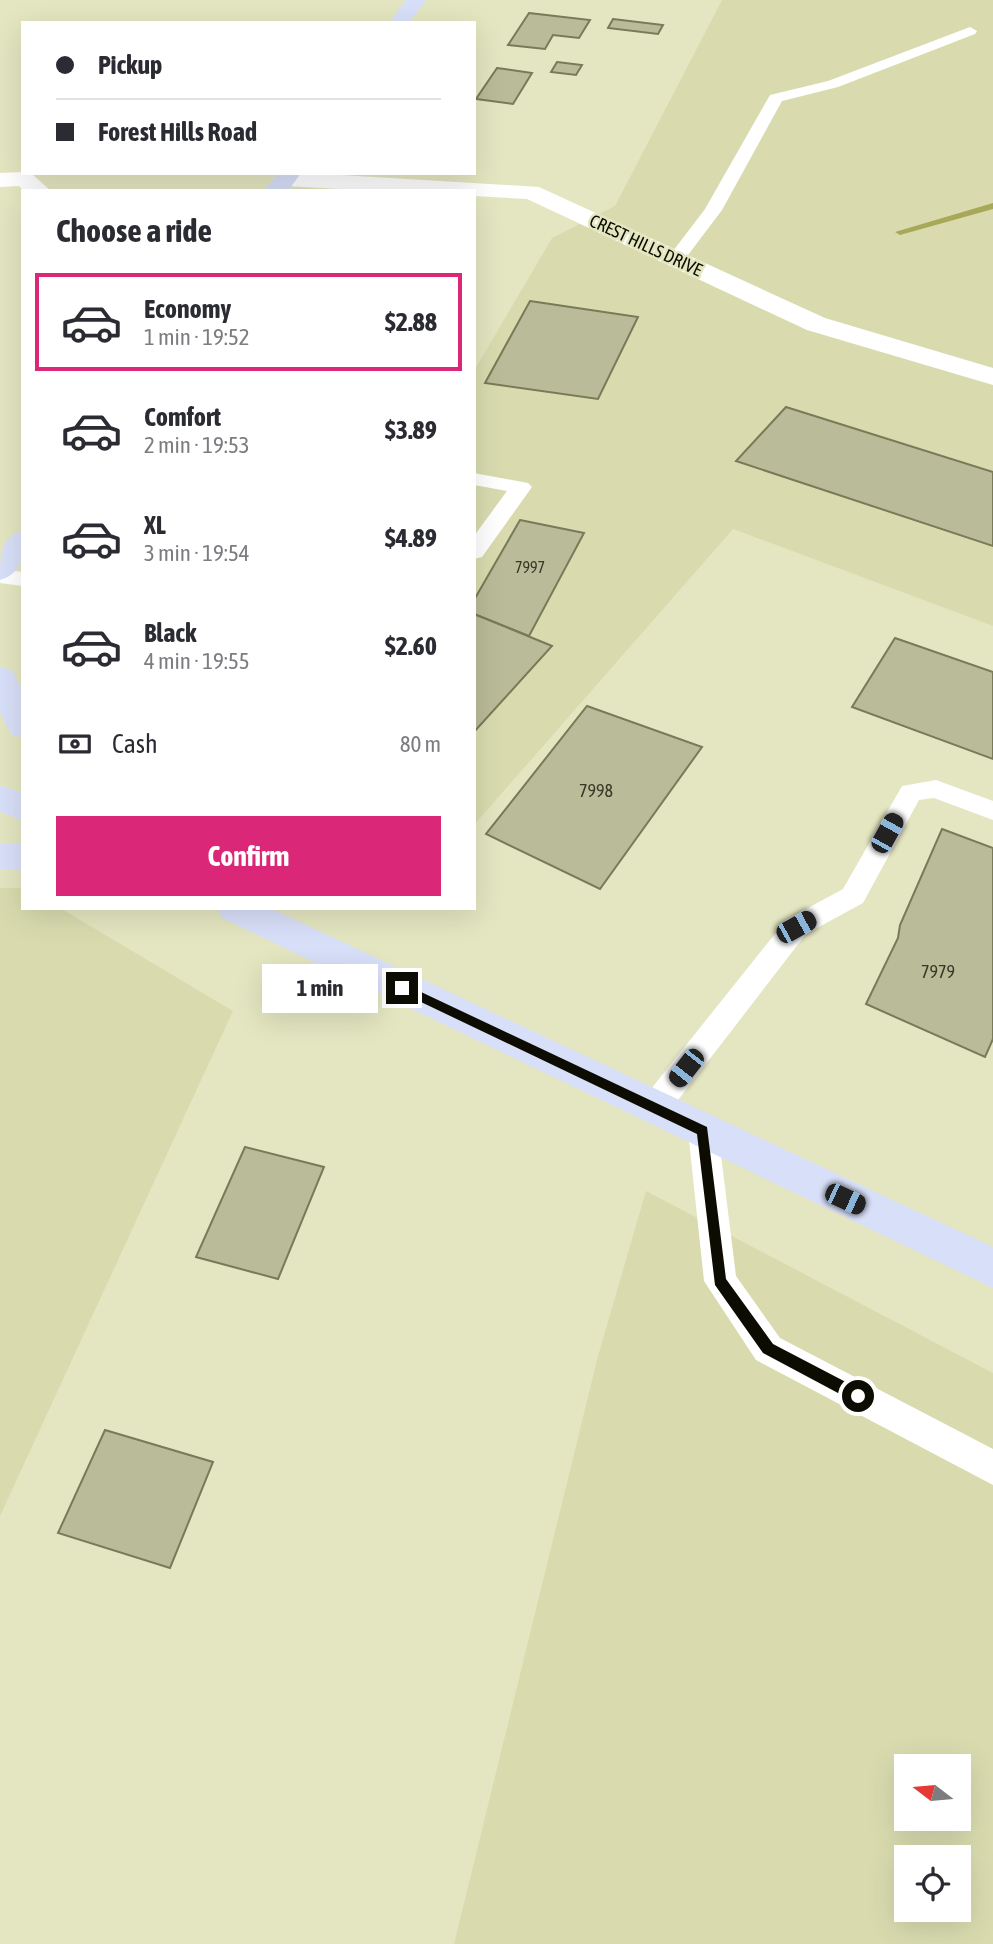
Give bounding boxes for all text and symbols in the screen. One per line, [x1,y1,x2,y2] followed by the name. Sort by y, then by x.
[98,50,162,80] text: Pickup
[98,117,257,147] text: Forest Hills Road
[586,210,706,280] street label: CREST HILLS DRIVE
[56,212,212,249] text: Choose a ride
[60,291,123,354] icon: car
[144,294,231,324] text: Economy
[385,307,437,337] text: $2.88
[144,324,250,350] text: 1 min · 19:52
[60,399,123,462] icon: car
[144,402,221,432] text: Comfort
[385,415,437,445] text: $3.89
[144,432,250,458] text: 2 min · 19:53
[60,507,123,570] icon: car
[144,510,166,540] text: XL
[385,523,437,553] text: $4.89
[144,540,250,566] text: 3 min · 19:54
[515,558,545,576] house number: 7997
[60,615,123,678] icon: car
[144,618,196,648] text: Black
[385,631,437,661] text: $2.60
[144,648,250,674] text: 4 min · 19:55
[56,725,94,763] icon: cash
[112,729,158,759] text: Cash
[400,731,441,757] text: 80 m
[579,780,613,801] house number: 7998
[868,810,907,856] car
[56,816,441,896] button: Confirm
[773,908,820,946] car
[921,961,955,982] house number: 7979
[262,964,378,1012] callout: 1 min
[386,972,418,1004] route end
[297,975,343,1001] text: 1 min
[665,1045,708,1091] car
[822,1181,869,1217] car
[842,1380,874,1412] route start
[894,1754,971,1830] north arrow
[894,1754,971,1922] map controls
[894,1845,971,1922] button: locate

